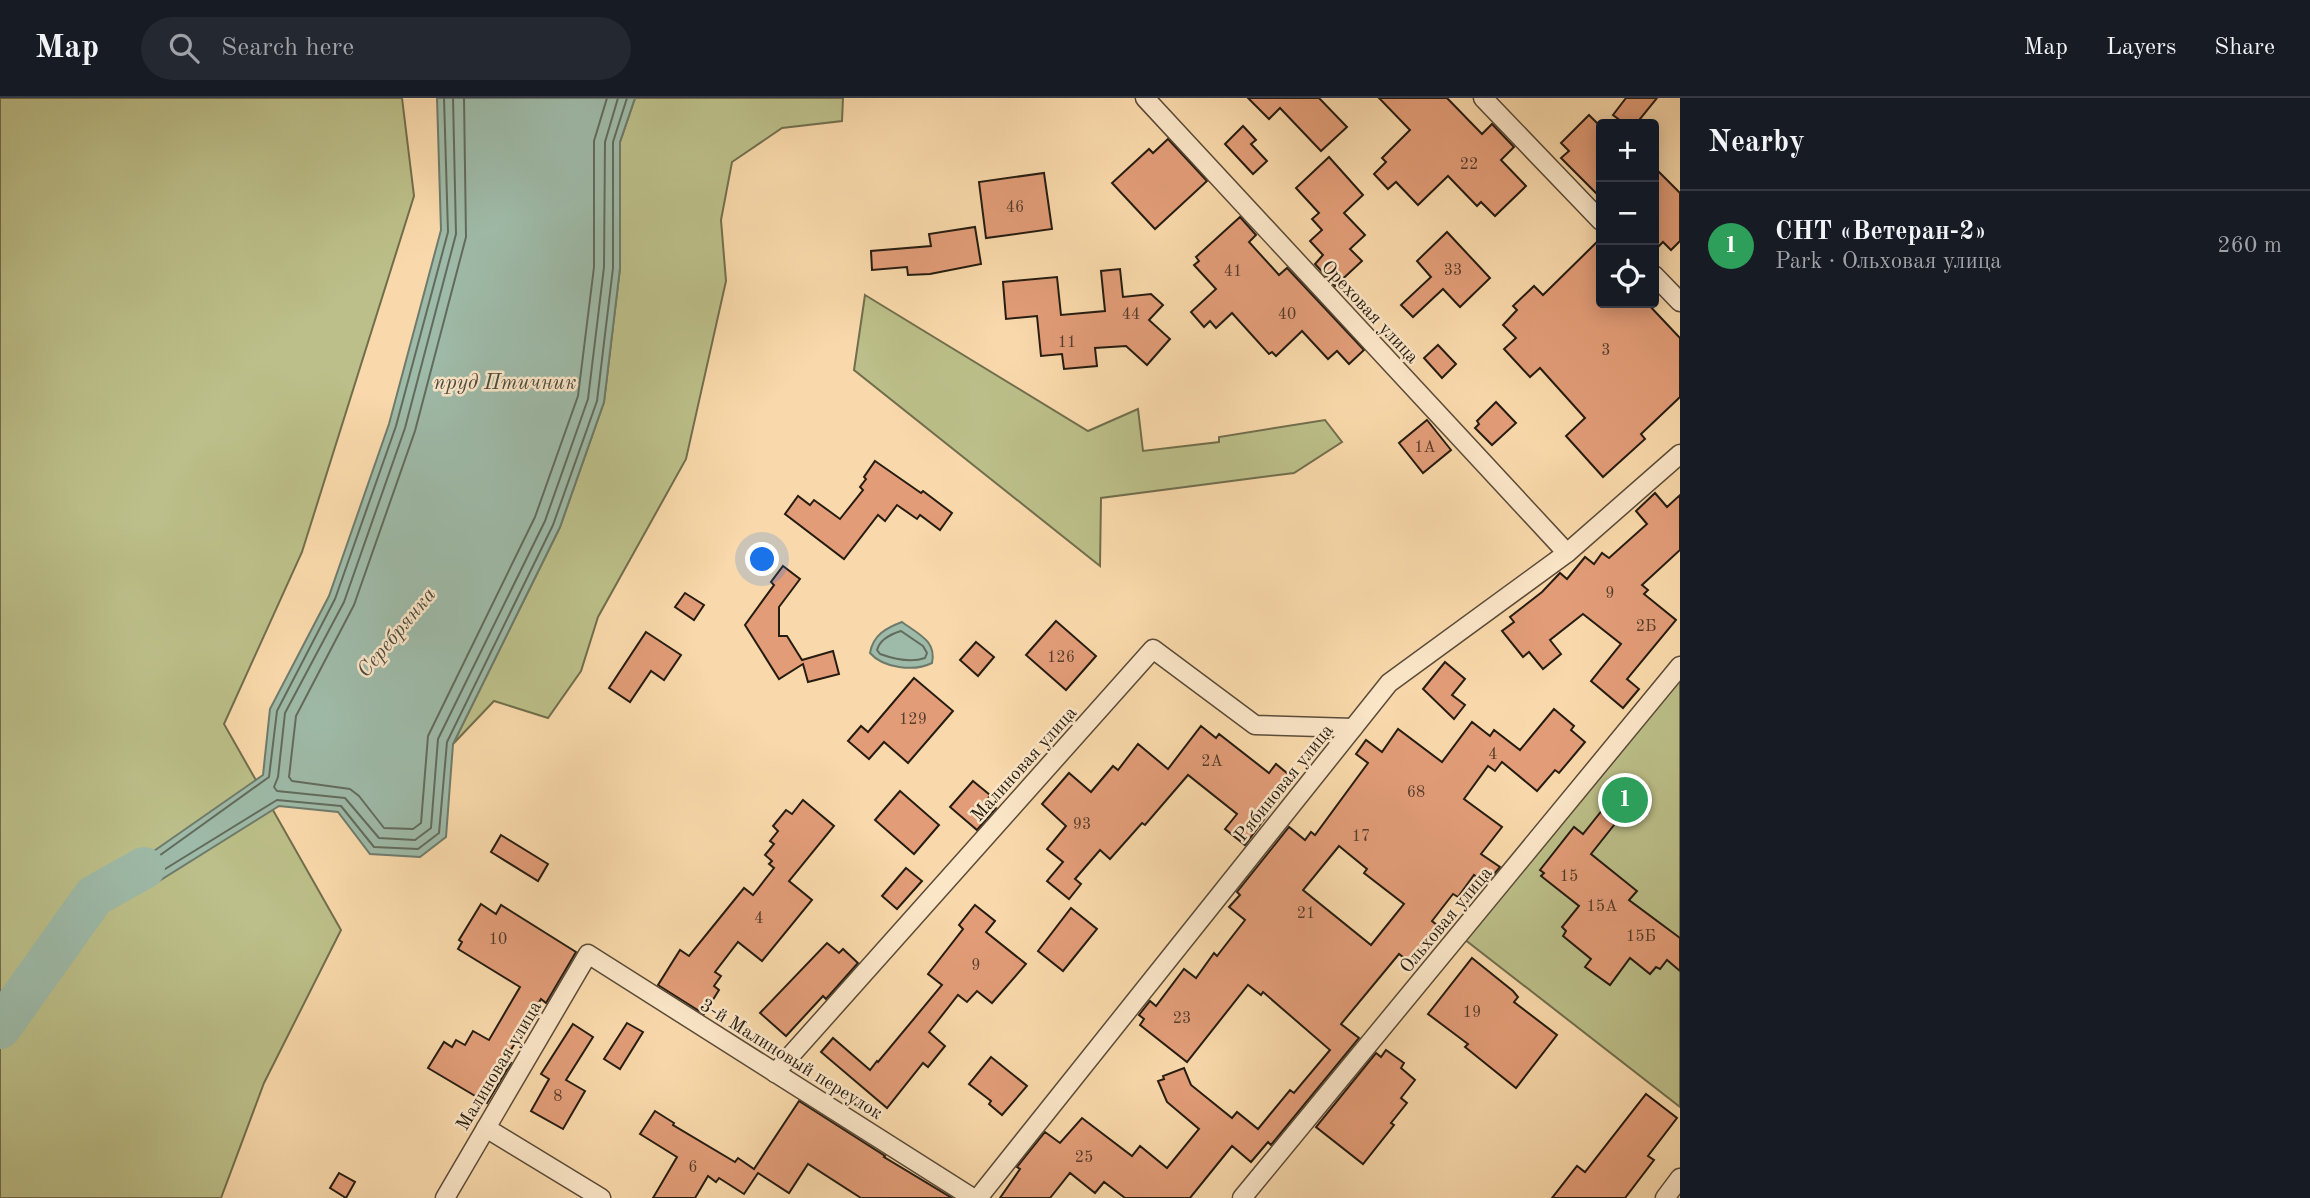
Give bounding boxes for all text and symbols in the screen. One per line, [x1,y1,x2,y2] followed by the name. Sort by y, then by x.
[141,17,631,80] search box
[165,29,203,67] icon: search
[35,32,99,65] text: Map
[221,35,354,61] text: Search here
[2024,36,2068,60] text: Map
[2106,36,2176,60] text: Layers
[2214,36,2275,60] text: Share
[1596,119,1659,308] map controls
[1596,119,1659,182] button: +
[1708,128,1805,158] text: Nearby
[1460,157,1478,173] house number: 22
[1596,182,1659,245] button: −
[1006,200,1024,216] house number: 46
[1775,219,1987,245] text: СНТ «Ветеран-2»
[1724,234,1738,257] text: 1
[2217,234,2282,257] text: 260 m
[1596,245,1659,308] button: locate
[1775,250,2002,273] text: Park · Ольховая улица
[1317,258,1422,368] street label: Ореховая улица
[1444,263,1462,279] house number: 33
[1224,264,1242,280] house number: 41
[1122,307,1140,323] house number: 44
[1278,307,1296,323] house number: 40
[1058,335,1076,351] house number: 11
[1601,343,1611,359] house number: 3
[434,373,576,394] water label: пруд Птичник
[1414,440,1436,456] house number: 1А
[745,542,779,576] your location
[354,584,440,682] water label: Серебрянка
[1605,586,1615,602] house number: 9
[1636,619,1656,635] house number: 2Б
[1047,650,1075,666] house number: 126
[969,703,1082,826] street label: Малиновая улица
[899,712,927,728] house number: 129
[1232,721,1338,846] street label: Рябиновая улица
[1488,747,1498,763] house number: 4
[1201,754,1223,770] house number: 2А
[1602,774,1648,826] pin: 1
[1407,785,1425,801] house number: 68
[1073,817,1091,833] house number: 93
[1352,829,1370,845] house number: 17
[1397,863,1497,977] street label: Ольховая улица
[1560,869,1578,885] house number: 15
[1587,899,1617,915] house number: 15А
[1297,906,1315,922] house number: 21
[754,911,764,927] house number: 4
[1626,929,1656,945] house number: 15Б
[489,932,507,948] house number: 10
[971,958,981,974] house number: 9
[696,996,886,1124] street label: 3-й Малиновый переулок
[454,998,547,1134] street label: Малиновая улица
[1463,1005,1481,1021] house number: 19
[1173,1011,1191,1027] house number: 23
[553,1089,563,1105] house number: 8
[1075,1150,1093,1166] house number: 25
[688,1160,698,1176] house number: 6

